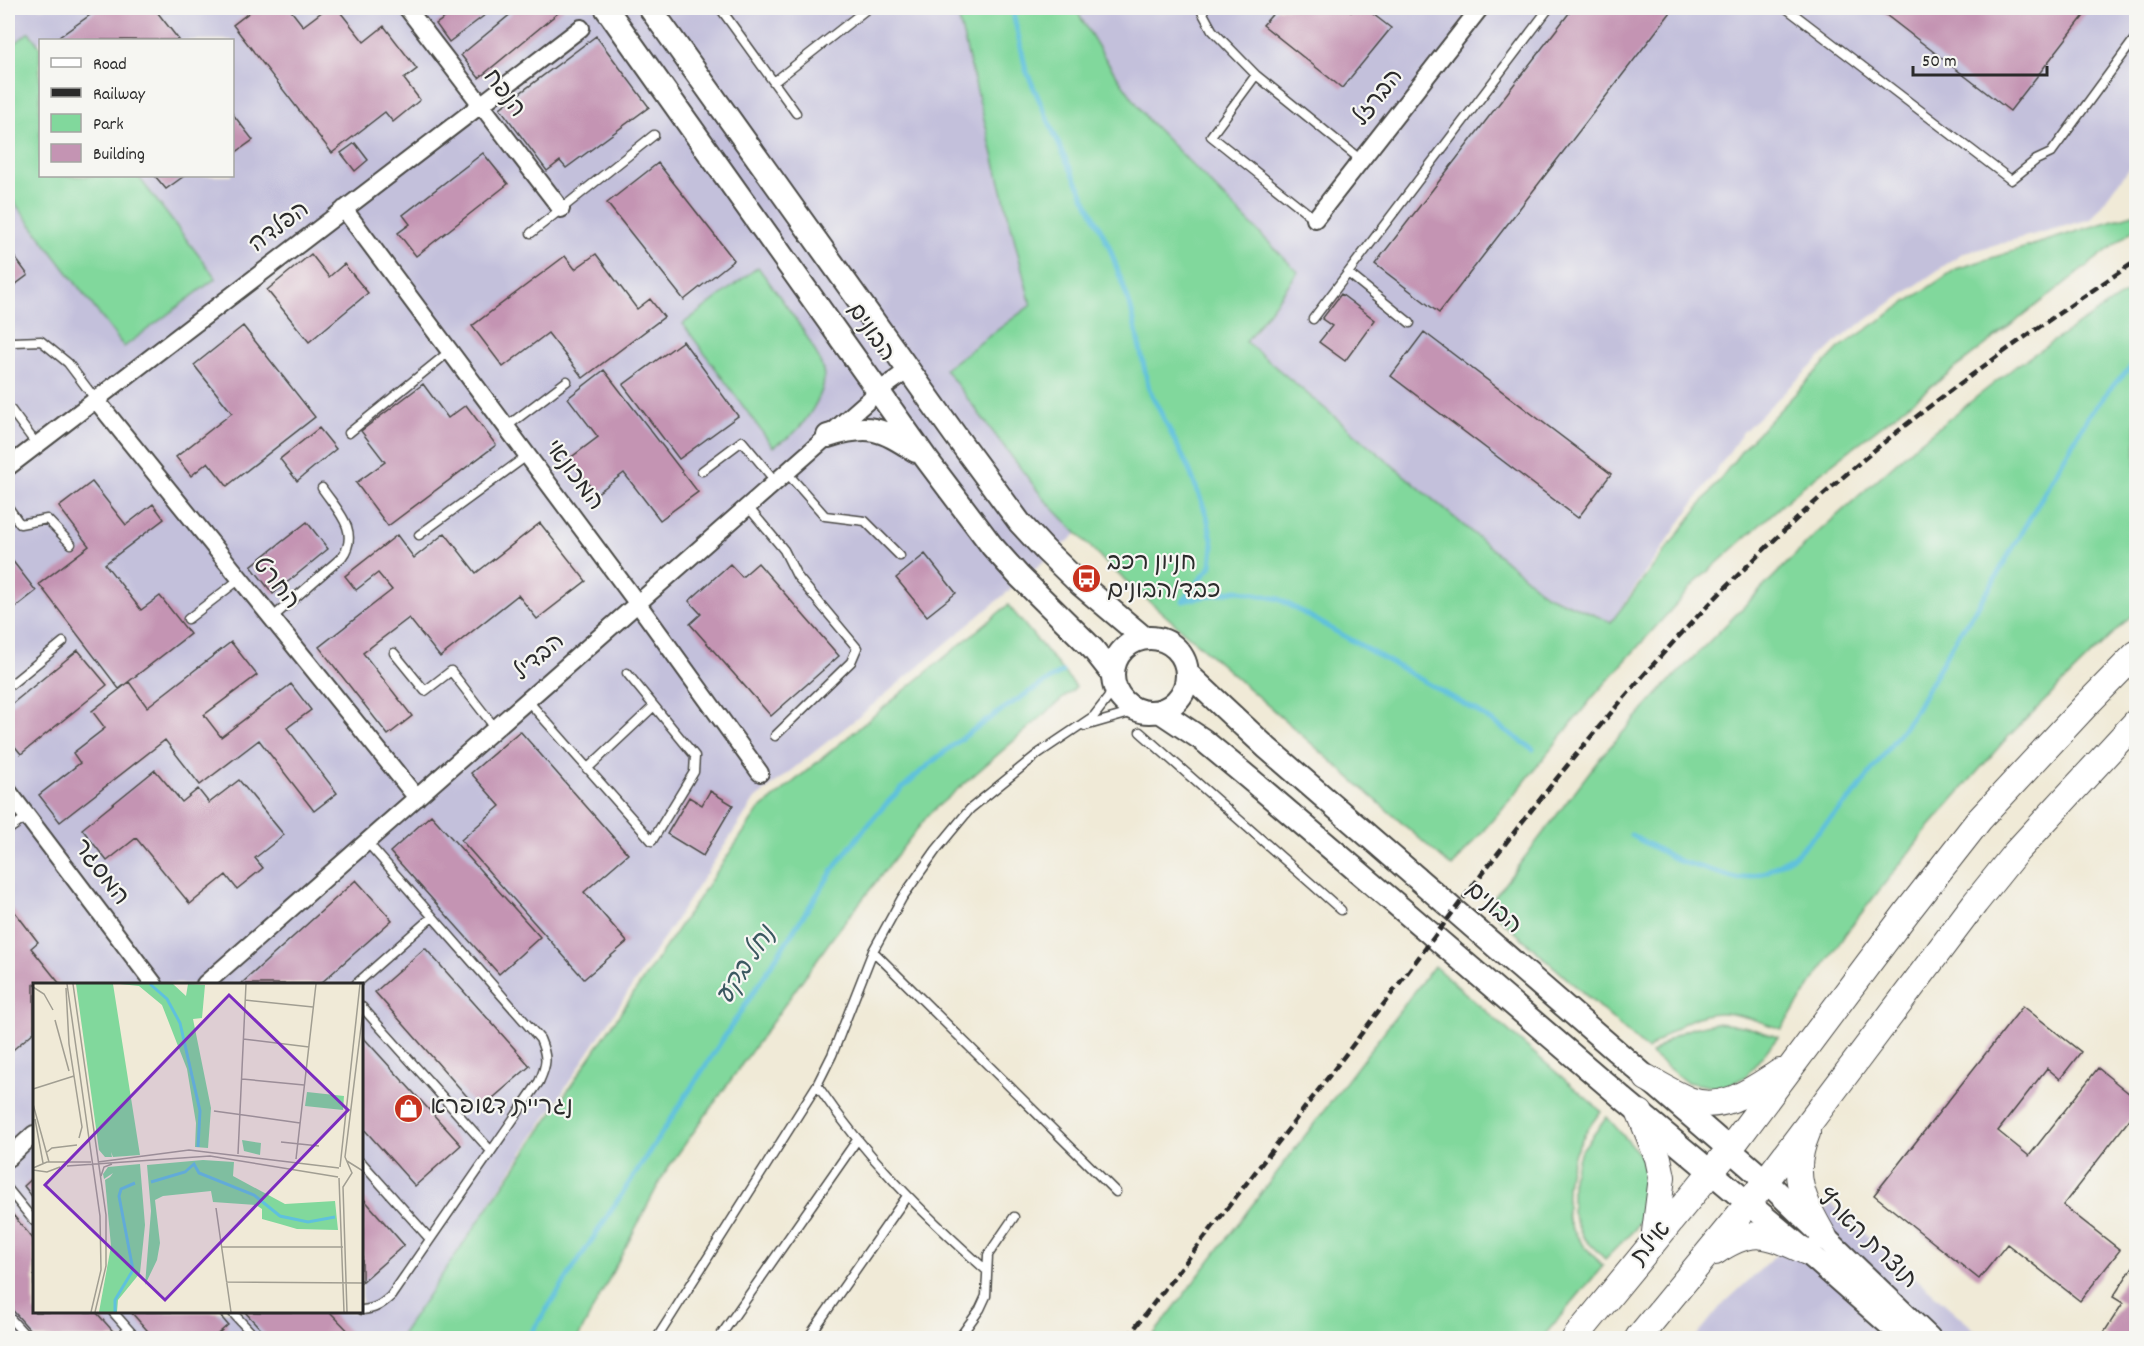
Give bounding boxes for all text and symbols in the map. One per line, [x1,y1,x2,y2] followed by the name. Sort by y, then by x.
[39,39,234,177] legend
[1913,39,2046,77] scale bar
[1922,50,1957,75] text: 50 m
[93,53,127,78] text: Road
[473,62,533,126] street label: הנפח
[1345,62,1413,134] street label: הברזל
[93,83,146,108] text: Railway
[93,113,124,138] text: Park
[93,143,145,168] text: Building
[243,194,317,262] street label: הפלדה
[837,296,903,370] street label: הבונים
[535,433,611,519] street label: המכונאי
[1107,547,1221,609] place label: חניון רכב כבד/הבונים
[243,550,307,618] street label: החרט
[1070,562,1102,594] bus stop icon: חניון רכב כבד/הבונים
[507,626,573,690] street label: הבדיל
[64,833,136,913] street label: המסגר
[1457,875,1529,943] street label: הבונים
[708,918,787,1013] water label: נחל בקע
[33,983,363,1313] inset map
[430,1091,573,1125] place label: נגריית דשופרא
[393,1092,425,1124] shop icon: נגריית דשופרא
[1807,1183,1925,1297] street label: תוצרת הארץ
[1622,1215,1680,1275] street label: אילת

